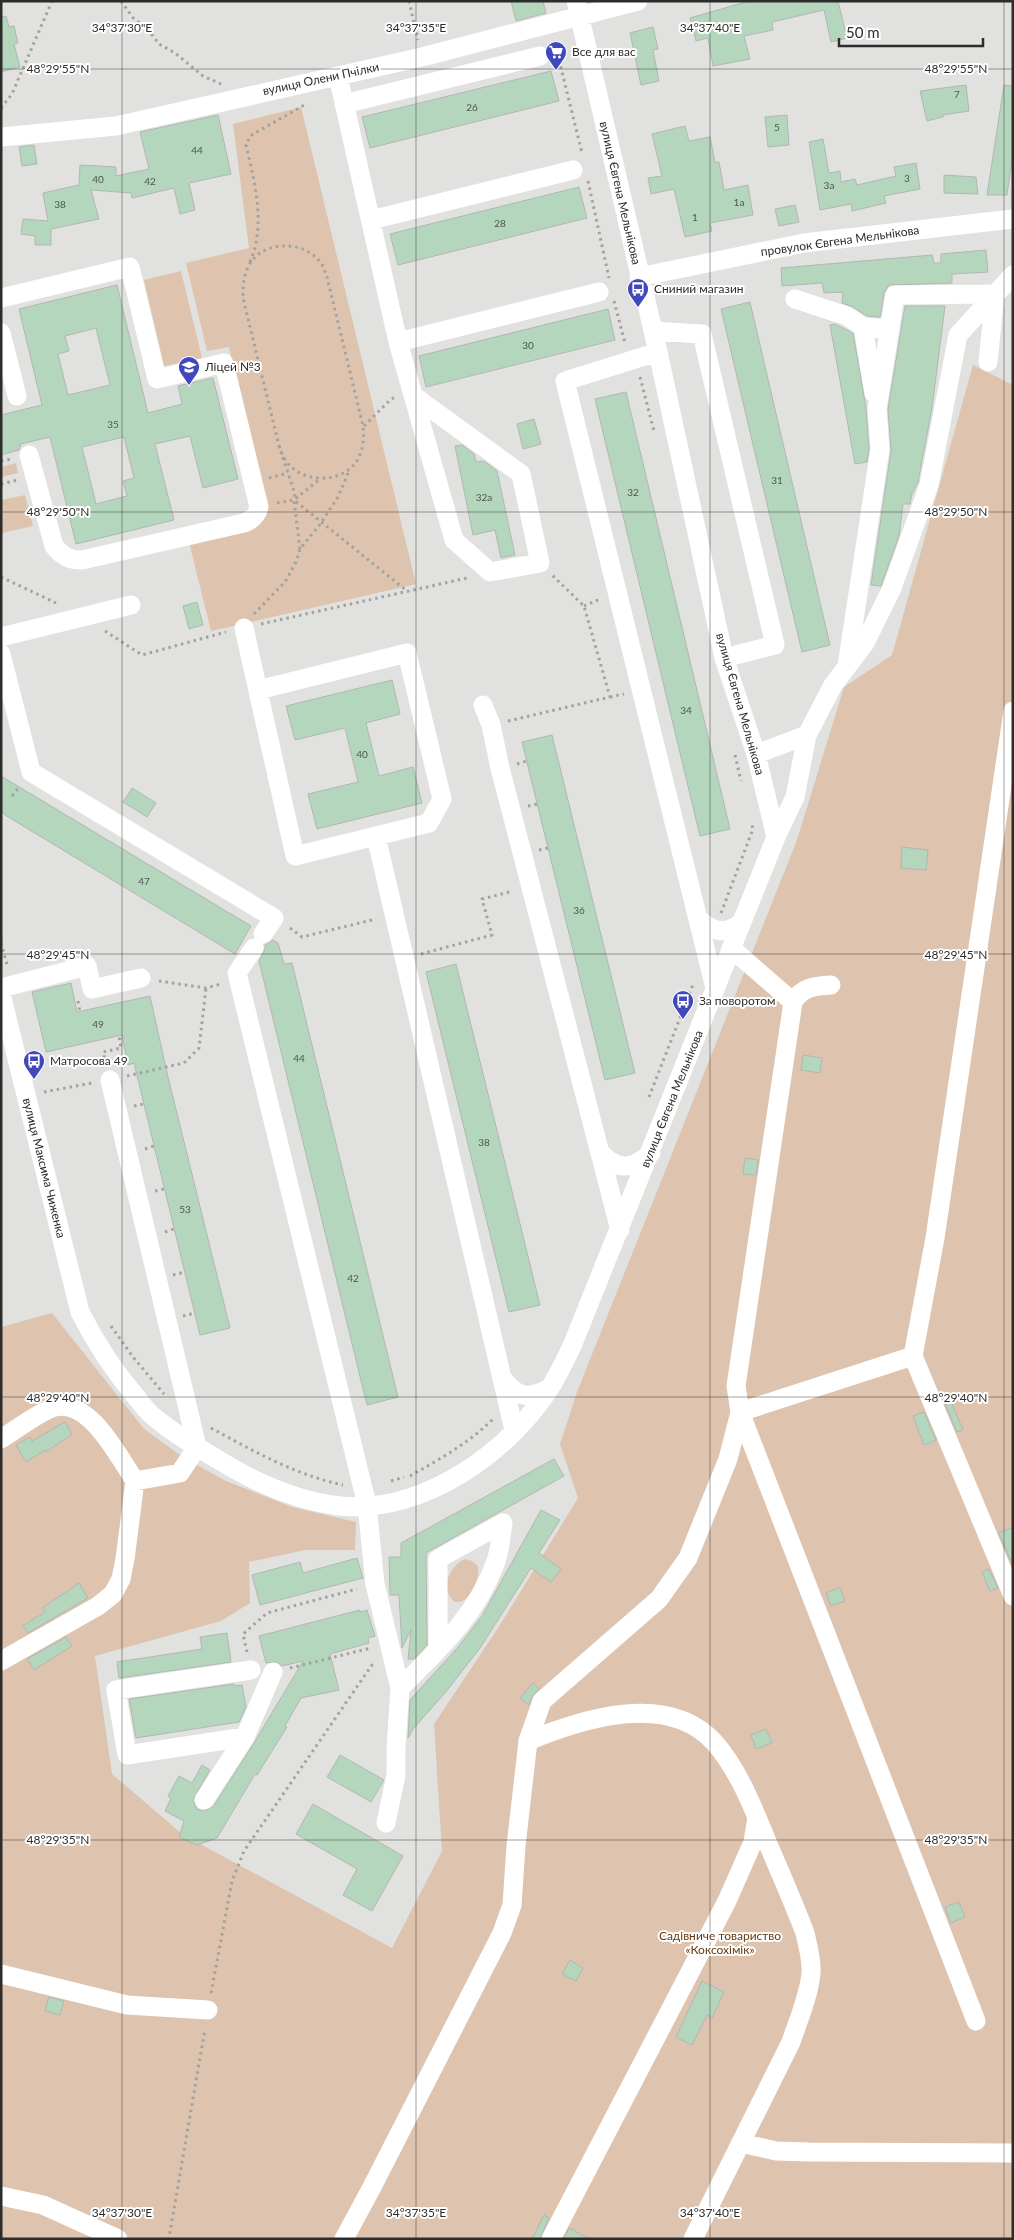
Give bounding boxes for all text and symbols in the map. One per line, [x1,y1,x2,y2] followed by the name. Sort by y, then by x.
[839,15,983,47] scale bar
[92,20,152,35] text: 34°37'30"E
[386,20,446,35] text: 34°37'35"E
[680,20,740,35] text: 34°37'40"E
[846,23,880,41] text: 50 m
[544,40,568,71] supermarket icon: Все для вас
[572,44,636,59] place label: Все для вас
[261,59,381,98] street label: вулиця Олени Пчілки
[27,61,89,76] text: 48°29'55"N
[925,61,987,76] text: 48°29'55"N
[954,88,960,100] house number: 7
[466,101,478,113] house number: 26
[597,120,644,266] street label: вулиця Євгена Мельнікова
[774,121,780,133] house number: 5
[191,144,203,156] house number: 44
[904,172,910,184] house number: 3
[92,173,104,185] house number: 40
[144,175,156,187] house number: 42
[824,179,834,191] house number: 3а
[734,196,744,208] house number: 1а
[54,198,66,210] house number: 38
[692,211,698,223] house number: 1
[494,217,506,229] house number: 28
[760,222,920,259] street label: провулок Євгена Мельнікова
[626,277,650,308] bus stop icon: Сниний магазин
[654,281,744,296] place label: Сниний магазин
[522,339,534,351] house number: 30
[177,355,201,386] school or university icon: Ліцей №3
[204,359,261,374] place label: Ліцей №3
[107,418,119,430] house number: 35
[771,474,783,486] house number: 31
[627,486,639,498] house number: 32
[476,491,492,503] house number: 32а
[27,504,89,519] text: 48°29'50"N
[925,504,987,519] text: 48°29'50"N
[713,631,768,776] street label: вулиця Євгена Мельнікова
[680,704,692,716] house number: 34
[356,748,368,760] house number: 40
[138,875,150,887] house number: 47
[573,904,585,916] house number: 36
[27,947,89,962] text: 48°29'45"N
[925,947,987,962] text: 48°29'45"N
[671,989,695,1020] bus stop icon: За поворотом
[699,993,776,1008] place label: За поворотом
[92,1018,104,1030] house number: 49
[637,1028,706,1170] street label: вулиця Євгена Мельнікова
[22,1049,46,1080] bus stop icon: Матросова 49
[293,1052,305,1064] house number: 44
[50,1053,128,1068] place label: Матросова 49
[20,1096,69,1240] street label: вулиця Максима Чиженка
[478,1136,490,1148] house number: 38
[179,1203,191,1215] house number: 53
[347,1272,359,1284] house number: 42
[27,1390,89,1405] text: 48°29'40"N
[925,1390,987,1405] text: 48°29'40"N
[27,1832,89,1847] text: 48°29'35"N
[925,1832,987,1847] text: 48°29'35"N
[659,1928,781,1957] park label: Садівниче товариство «Коксохімік»
[92,2205,152,2220] text: 34°37'30"E
[386,2205,446,2220] text: 34°37'35"E
[680,2205,740,2220] text: 34°37'40"E

